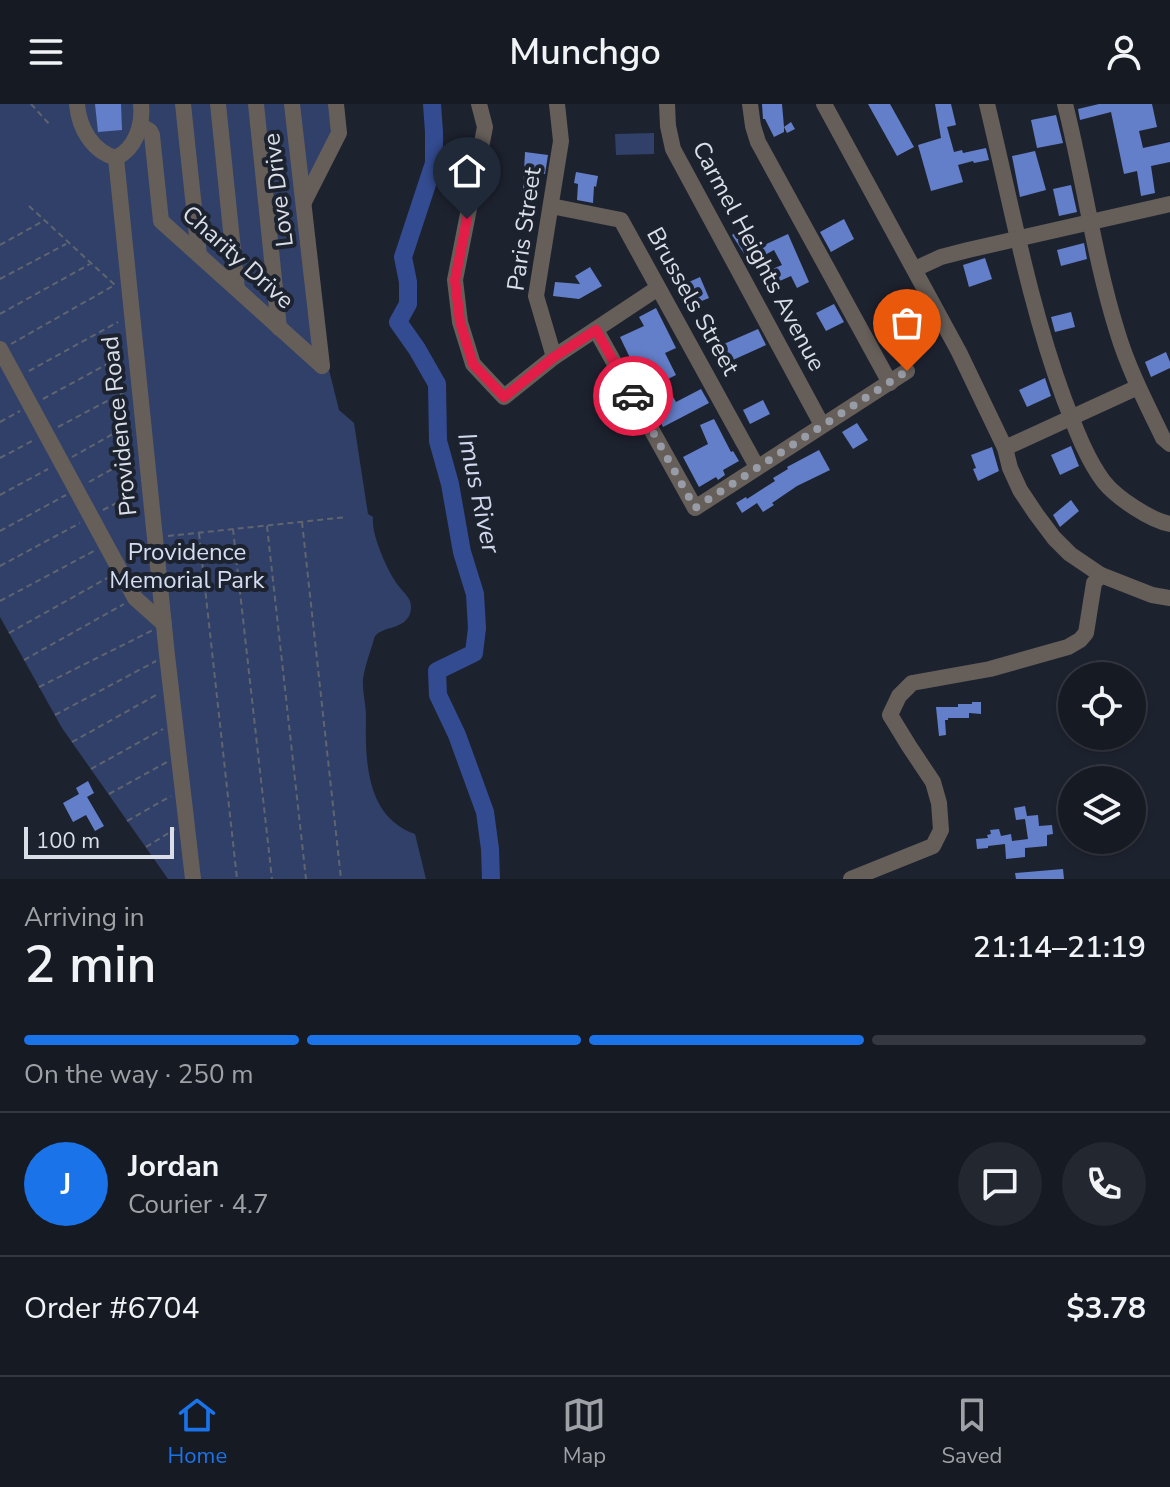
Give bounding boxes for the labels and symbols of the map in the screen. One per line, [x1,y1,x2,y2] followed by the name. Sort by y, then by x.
[255,131,301,249] street label: Love Drive
[685,136,833,376] street label: Carmel Heights Avenue
[433,137,501,219] pin
[499,164,549,293] street label: Paris Street
[175,198,301,316] street label: Charity Drive
[639,221,747,381] street label: Brussels Street
[873,289,941,371] pin
[94,335,144,517] street label: Providence Road
[593,356,673,436] courier
[449,429,509,557] water label: Imus River
[109,536,266,596] park label: Providence Memorial Park
[24,823,174,859] scale bar

